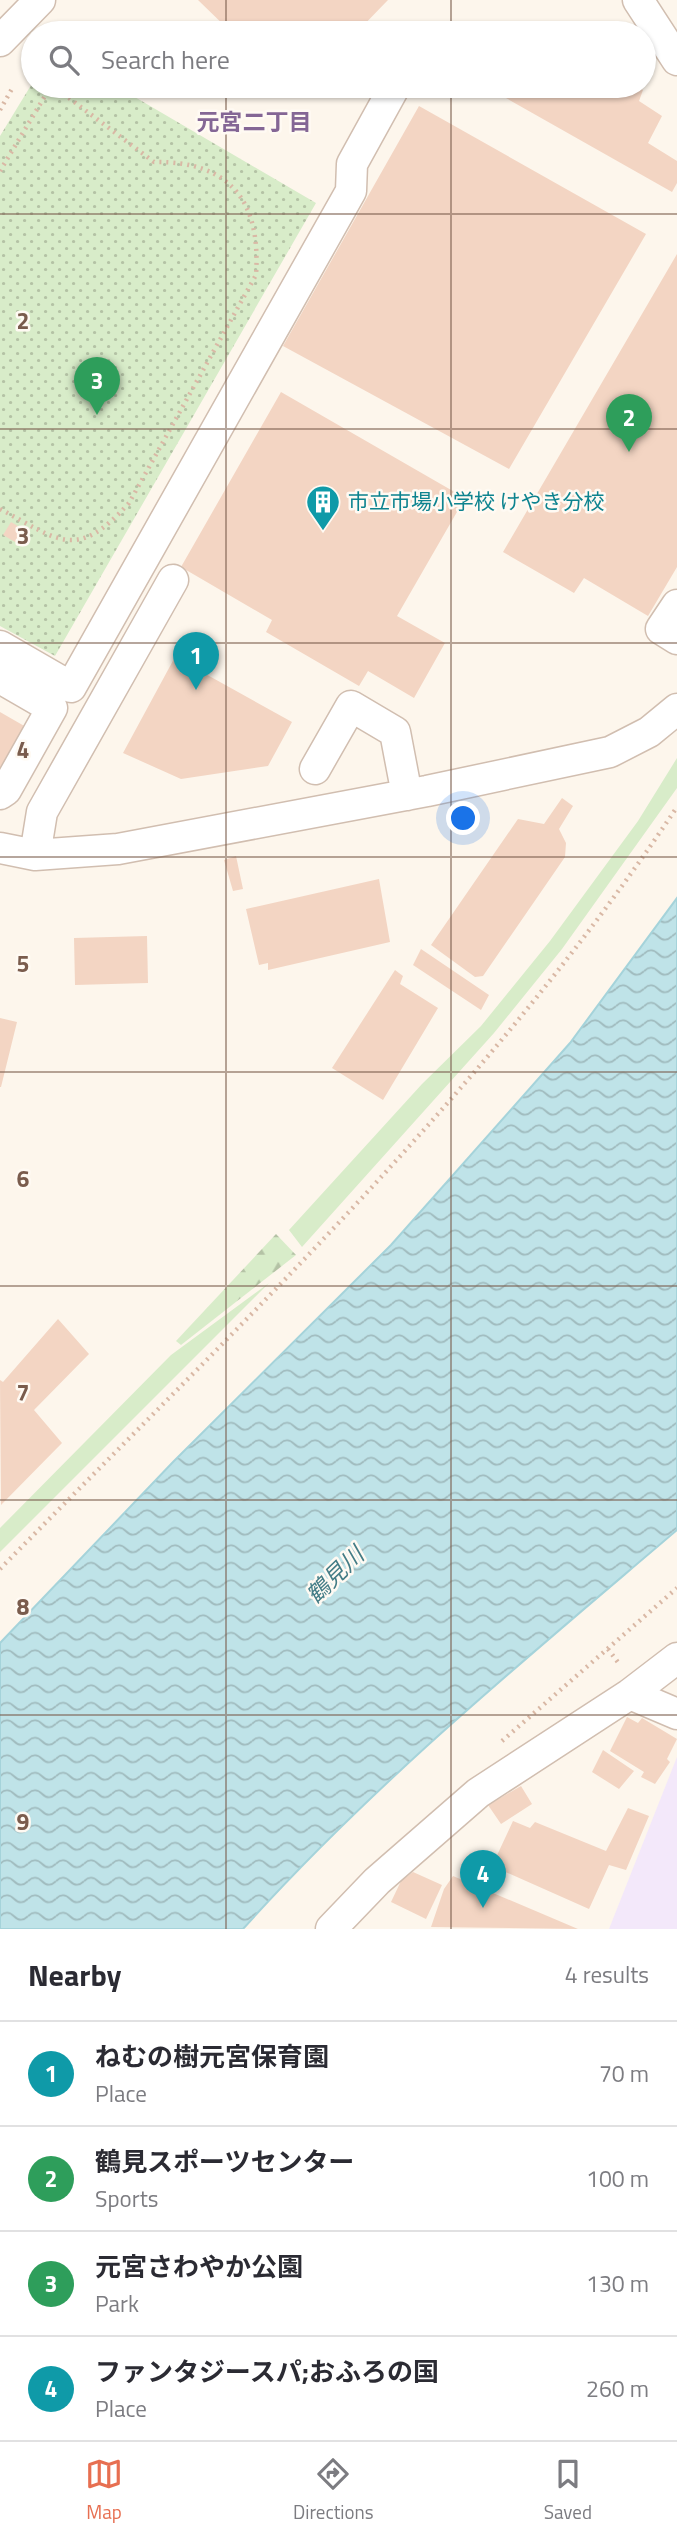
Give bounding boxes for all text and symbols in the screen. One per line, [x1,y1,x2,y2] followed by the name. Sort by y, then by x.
[21,21,656,98] search box
[101,40,230,79] text: Search here
[45,41,83,79] icon: search
[197,104,312,139] district label: 元宮二丁目
[17,303,29,338] text: 2
[74,357,120,415] pin: 3
[606,394,652,452] pin: 2
[304,483,342,532] building icon: 市立市場小学校 けやき分校
[348,485,605,517] place label: 市立市場小学校 けやき分校
[17,518,29,553] text: 3
[173,632,219,690] pin: 1
[17,732,29,767] text: 4
[446,801,480,835] your location
[17,946,29,981] text: 5
[17,1161,30,1196] text: 6
[17,1375,29,1410] text: 7
[298,1536,374,1611] water label: 鶴見川
[17,1589,30,1624] text: 8
[17,1804,30,1839] text: 9
[460,1850,506,1908] pin: 4
[28,1952,121,1998] text: Nearby
[565,1957,649,1992] text: 4 results
[95,2037,329,2076] text: ねむの樹元宮保育園
[45,2056,57,2091] text: 1
[599,2056,649,2091] text: 70 m
[95,2076,147,2111] text: Place
[95,2142,354,2181] text: 鶴見スポーツセンター
[45,2161,57,2196] text: 2
[586,2161,649,2196] text: 100 m
[95,2181,158,2216] text: Sports
[95,2247,303,2286] text: 元宮さわやか公園
[45,2266,57,2301] text: 3
[586,2266,649,2301] text: 130 m
[95,2286,139,2321] text: Park
[95,2352,439,2391] text: ファンタジースパ;おふろの国
[45,2371,57,2406] text: 4
[586,2371,649,2406] text: 260 m
[95,2391,147,2426] text: Place
[85,2455,123,2526] tab: Map
[293,2455,374,2526] tab: Directions
[544,2455,592,2526] tab: Saved

